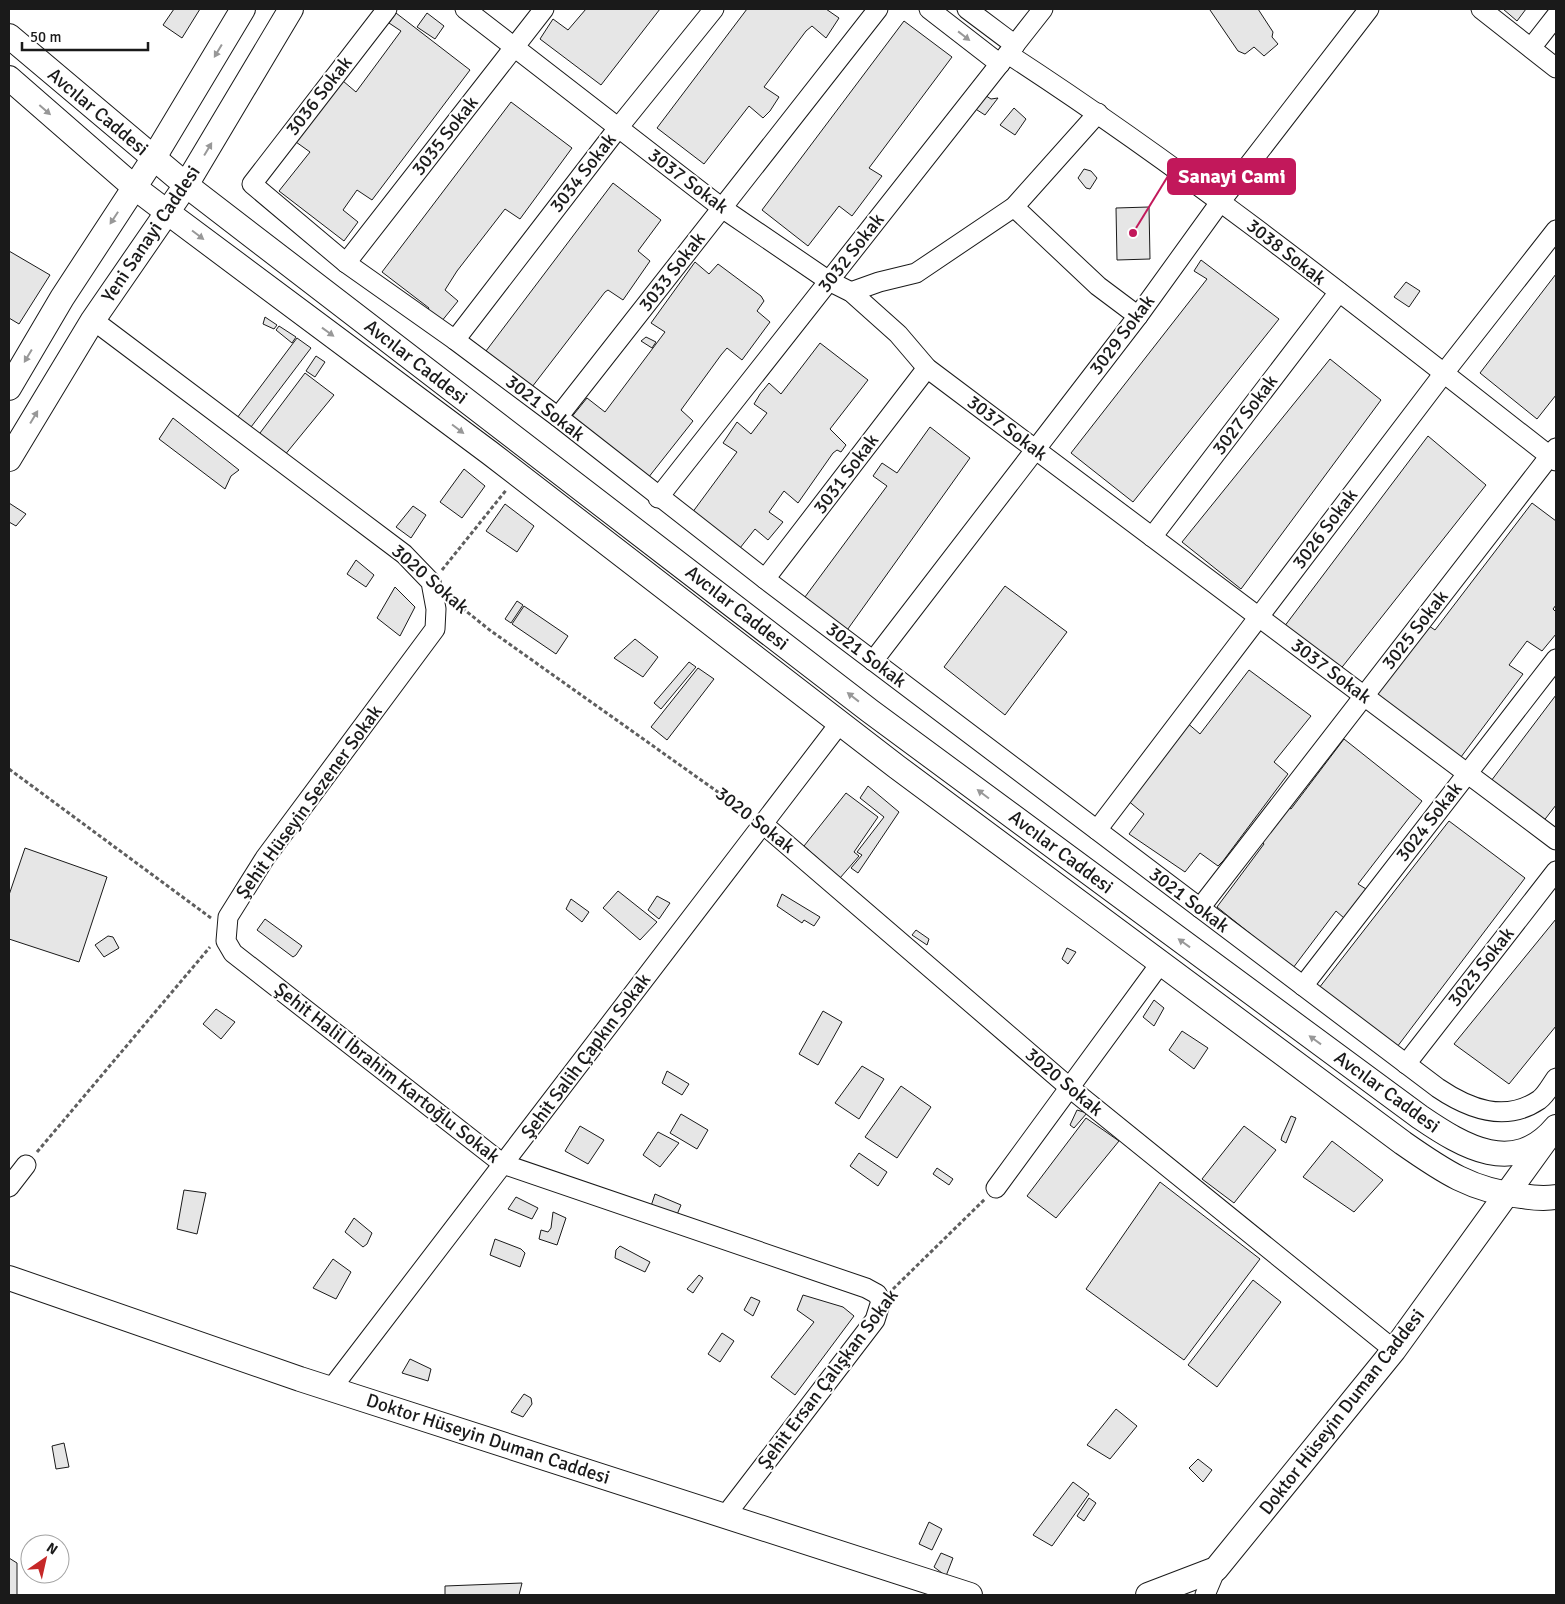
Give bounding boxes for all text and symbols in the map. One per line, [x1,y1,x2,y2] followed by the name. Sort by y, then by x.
[22,20,149,52] scale bar
[30,28,61,46] text: 50 m
[958,31,971,42] one-way arrow
[214,44,223,57] one-way arrow
[280,51,358,141] street label: 3036 Sokak
[43,63,153,161] street label: Avcılar Caddesi
[406,91,484,181] street label: 3035 Sokak
[39,104,51,116] one-way arrow
[544,128,622,218] street label: 3034 Sokak
[204,142,213,155] one-way arrow
[643,143,733,219] street label: 3037 Sokak
[1168,159,1295,194] callout: Sanayi Cami
[96,161,206,307] street label: Yeni Sanayi Caddesi
[1178,164,1286,189] text: Sanayi Cami
[812,208,890,298] street label: 3032 Sokak
[109,212,119,225] one-way arrow
[1241,213,1331,291] street label: 3038 Sokak
[633,227,711,317] street label: 3033 Sokak
[191,230,204,241] one-way arrow
[1084,290,1160,380] street label: 3029 Sokak
[360,314,472,410] street label: Avcılar Caddesi
[321,327,334,338] one-way arrow
[23,349,32,362] one-way arrow
[500,369,590,447] street label: 3021 Sokak
[1207,370,1283,460] street label: 3027 Sokak
[962,390,1052,466] street label: 3037 Sokak
[30,410,39,424] one-way arrow
[451,424,464,435] one-way arrow
[808,429,884,519] street label: 3031 Sokak
[1287,484,1363,574] street label: 3026 Sokak
[387,539,474,619] street label: 3020 Sokak
[681,560,793,656] street label: Avcılar Caddesi
[1376,585,1454,675] street label: 3025 Sokak
[821,617,911,693] street label: 3021 Sokak
[1286,633,1376,709] street label: 3037 Sokak
[846,692,860,702] one-way arrow
[231,700,388,904] street label: Şehit Hüseyin Sezener Sokak
[1390,777,1468,867] street label: 3024 Sokak
[710,781,800,859] street label: 3020 Sokak
[977,789,990,800] one-way arrow
[1004,805,1118,899] street label: Avcılar Caddesi
[1144,862,1234,938] street label: 3021 Sokak
[1442,922,1520,1012] street label: 3023 Sokak
[1178,938,1191,949] one-way arrow
[516,968,656,1143] street label: Şehit Salih Çapkın Sokak
[269,977,505,1169] street label: Şehit Halil İbrahim Kartoğlu Sokak
[1309,1034,1322,1045] one-way arrow
[1020,1042,1108,1122] street label: 3020 Sokak
[1330,1046,1444,1138] street label: Avcılar Caddesi
[752,1284,904,1474] street label: Şehit Ersan Çalışkan Sokak
[1254,1304,1430,1520] street label: Doktor Hüseyin Duman Caddesi
[363,1388,613,1490] street label: Doktor Hüseyin Duman Caddesi
[20,1534,70,1584] north arrow
[43,1539,61,1558] text: N

